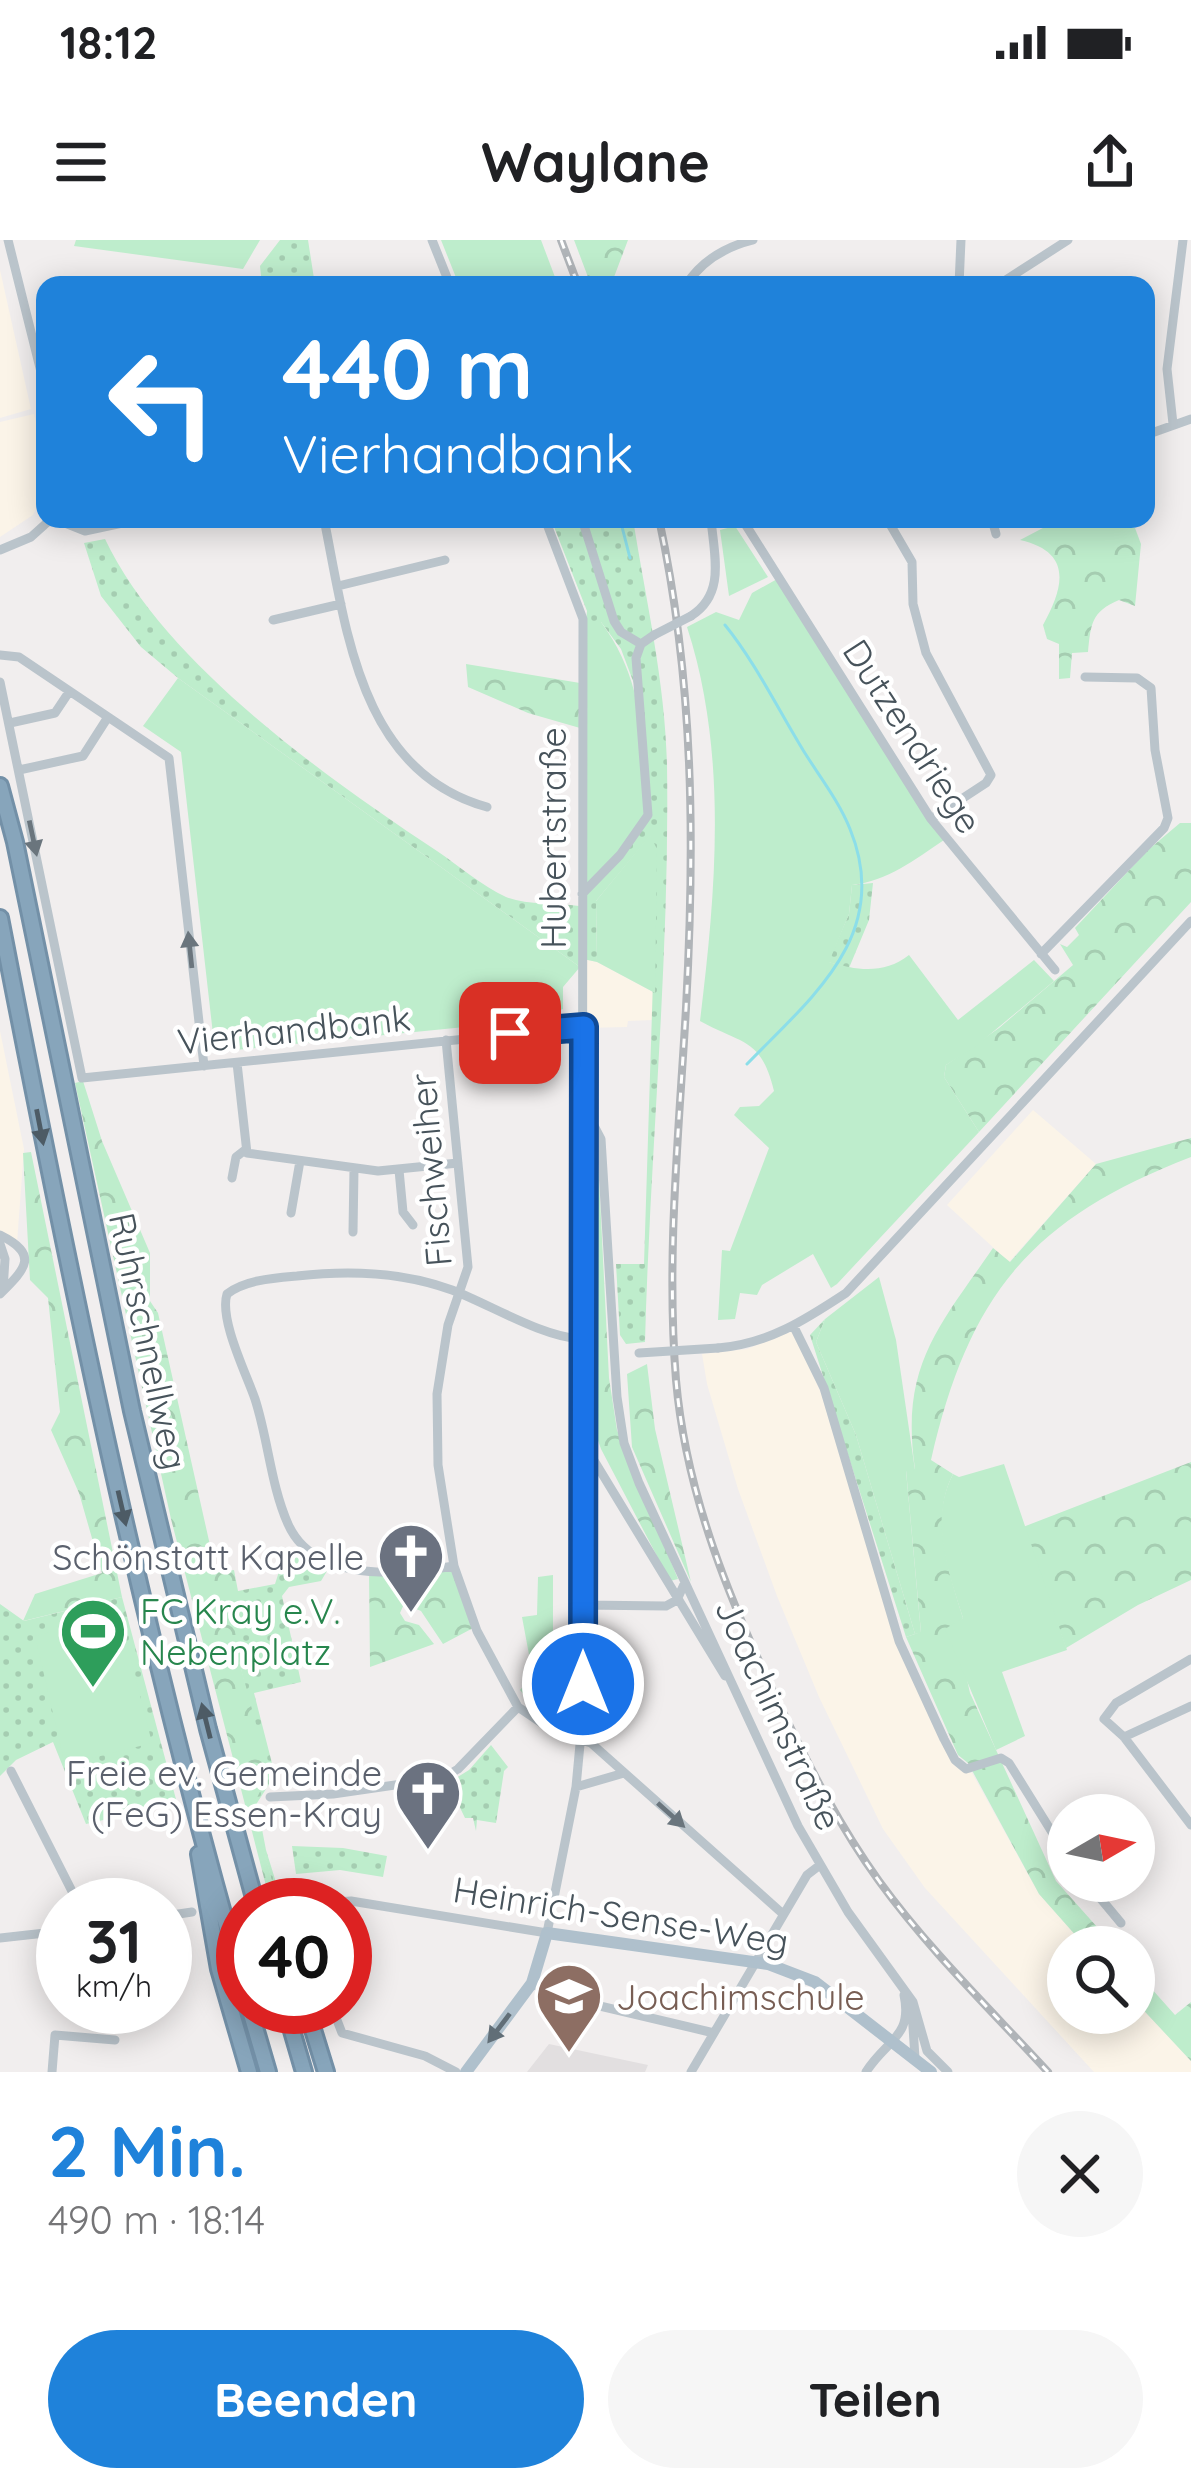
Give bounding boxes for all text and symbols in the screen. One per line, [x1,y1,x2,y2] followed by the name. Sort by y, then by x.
[60,14,158,70] text: 18:12
[481,128,710,196] text: Waylane
[48,129,114,195] icon: menu
[1077,129,1143,195] icon: share
[282,315,533,420] text: 440 m
[84,324,240,480] icon: left
[282,419,634,487] text: Vierhandbank
[834,631,992,841] street label: Dutzendriege
[530,727,575,949] street label: Hubertstraße
[24,819,43,857] one-way arrow
[181,930,200,968] one-way arrow
[459,982,561,1084] pin
[175,994,413,1064] street label: Vierhandbank
[477,1000,543,1066] icon: arrive
[399,1071,461,1269] street label: Fischweiher
[31,1109,50,1146] one-way arrow
[100,1208,198,1474] street label: Ruhrschnellweg
[113,1490,132,1528] one-way arrow
[376,1521,446,1615] church icon: Schönstatt Kapelle
[52,1534,364,1579] place label: Schönstatt Kapelle
[140,1588,340,1674] place label: FC Kray e.V. Nebenplatz
[706,1591,852,1837] street label: Joachimstraße
[58,1596,128,1690] sports icon: FC Kray e.V. Nebenplatz
[520,1621,646,1747] position arrow
[196,1702,215,1739] one-way arrow
[66,1750,382,1836] place label: Freie ev. Gemeinde (FeG) Essen-Kray
[393,1758,463,1852] church icon: Freie ev. Gemeinde (FeG) Essen-Kray
[1047,1794,1155,1902] north arrow
[1047,1794,1155,2034] map controls
[656,1801,685,1828] one-way arrow
[450,1866,792,1964] street label: Heinrich-Sense-Weg
[216,1878,372,2034] speed limit sign: 40
[86,1903,142,1978] text: 31
[1047,1926,1155,2034] button: search
[534,1961,604,2055] school or university icon: Joachimschule
[76,1967,152,2005] text: km/h
[616,1974,865,2019] place label: Joachimschule
[488,2012,512,2043] one-way arrow
[48,2105,246,2195] text: 2 Min.
[1017,2111,1143,2237] button: close
[48,2195,265,2244] text: 490 m · 18:14
[48,2330,584,2468] button: Beenden
[608,2330,1143,2468] button: Teilen

